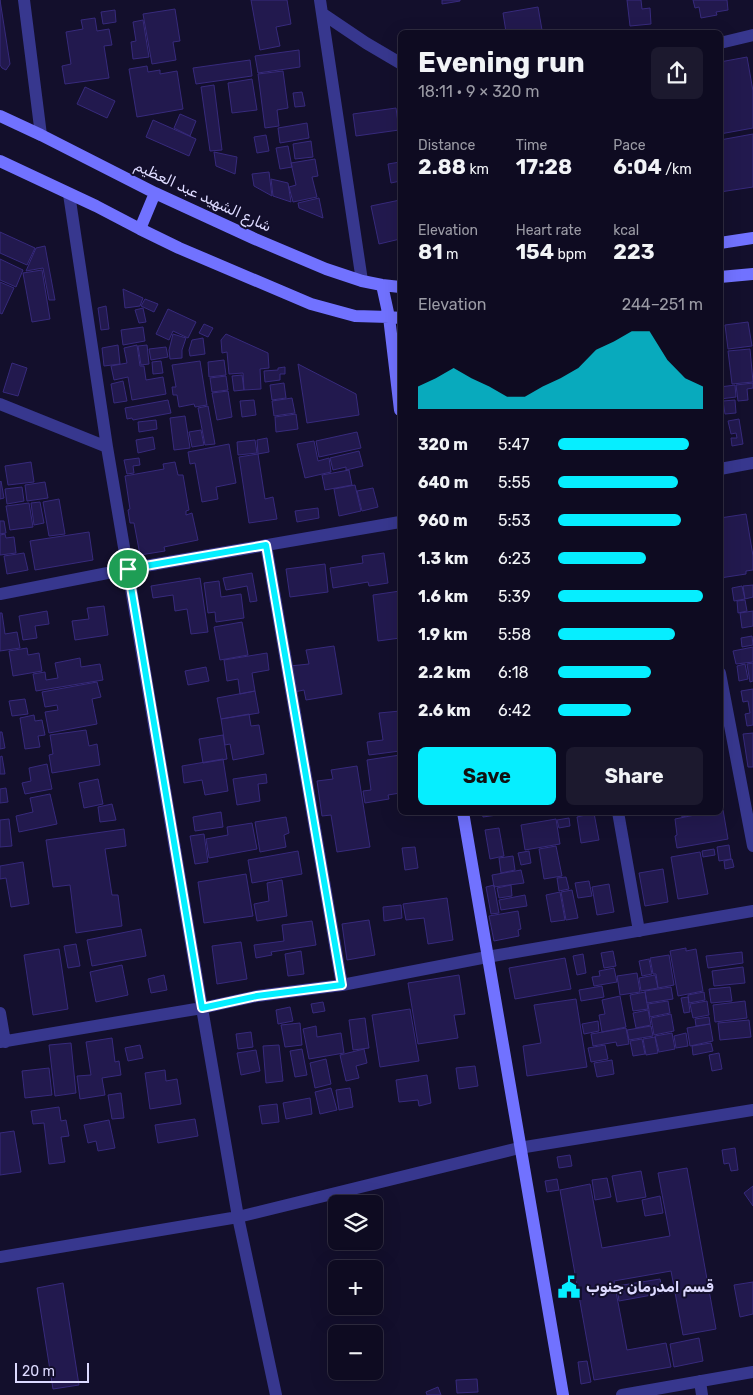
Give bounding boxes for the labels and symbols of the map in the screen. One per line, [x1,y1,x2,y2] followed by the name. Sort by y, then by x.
[131,156,274,237] street label: شارع الشهيد عبد العظيم
[107,548,149,590] pin
[556,1274,582,1300] public building icon: قسم امدرمان جنوب
[586,1278,714,1297] place label: قسم امدرمان جنوب
[15,1360,89,1383] scale bar

